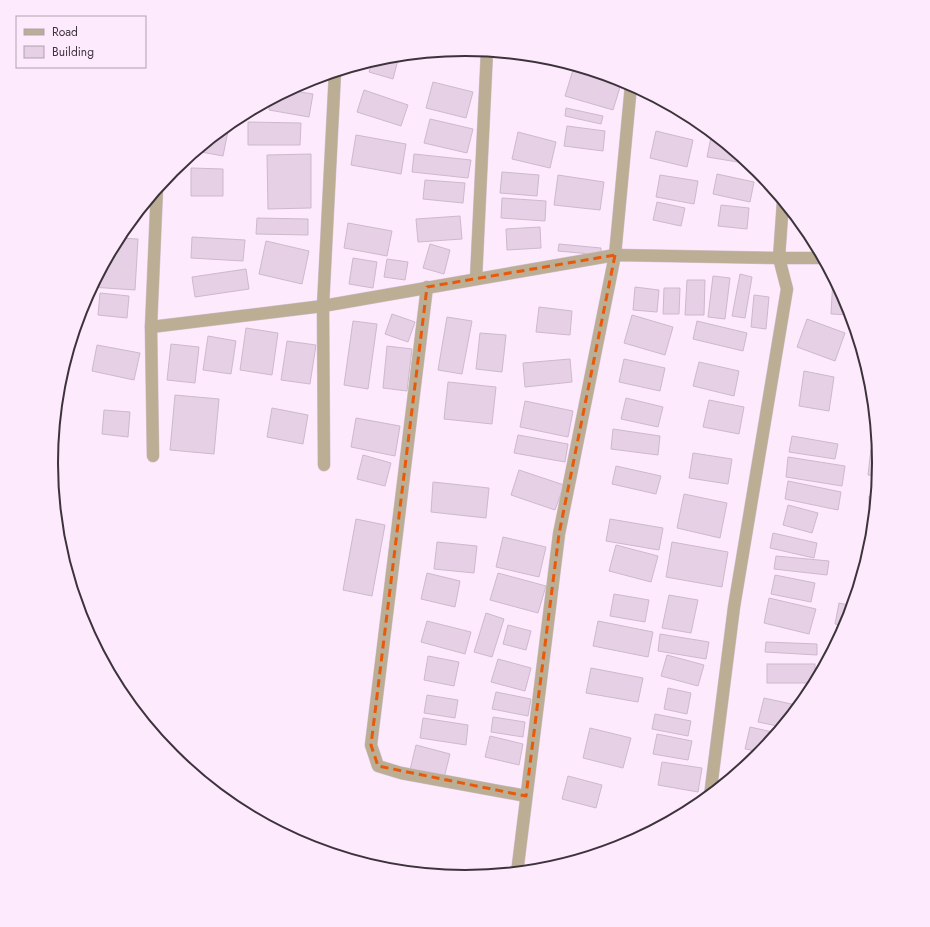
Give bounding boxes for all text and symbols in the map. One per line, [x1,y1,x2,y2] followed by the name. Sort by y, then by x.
[16,16,146,68] legend
[52,23,78,41] text: Road
[52,43,94,61] text: Building

